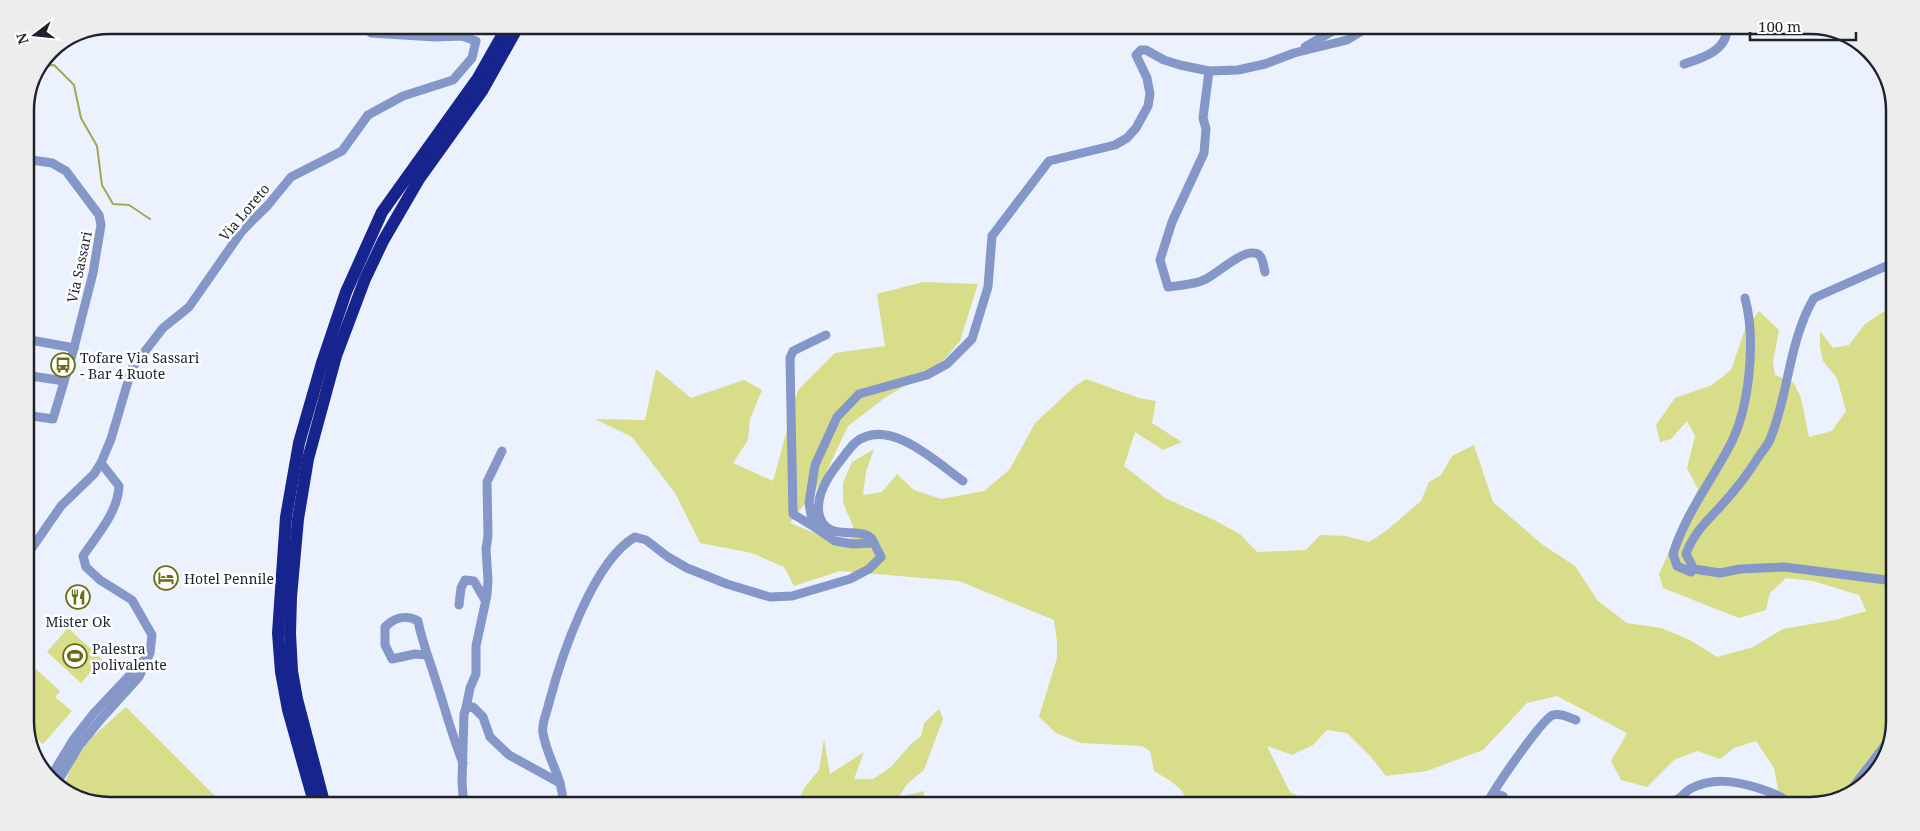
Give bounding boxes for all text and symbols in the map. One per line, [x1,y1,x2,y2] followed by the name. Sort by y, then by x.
[10,10,60,60] north arrow
[1750,10,1856,42] scale bar
[1758,16,1801,36] text: 100 m
[11,31,33,47] text: N
[214,179,274,245] street label: Via Loreto
[62,229,96,304] street label: Via Sassari
[80,348,200,383] place label: Tofare Via Sassari - Bar 4 Ruote
[50,352,76,378] bus stop icon: Tofare Via Sassari - Bar 4 Ruote
[153,565,179,591] hotel icon: Hotel Pennile
[184,569,274,588] place label: Hotel Pennile
[65,584,91,610] restaurant icon: Mister Ok
[45,612,111,631] place label: Mister Ok
[92,639,167,674] place label: Palestra polivalente
[62,643,88,669] sports icon: Palestra polivalente

